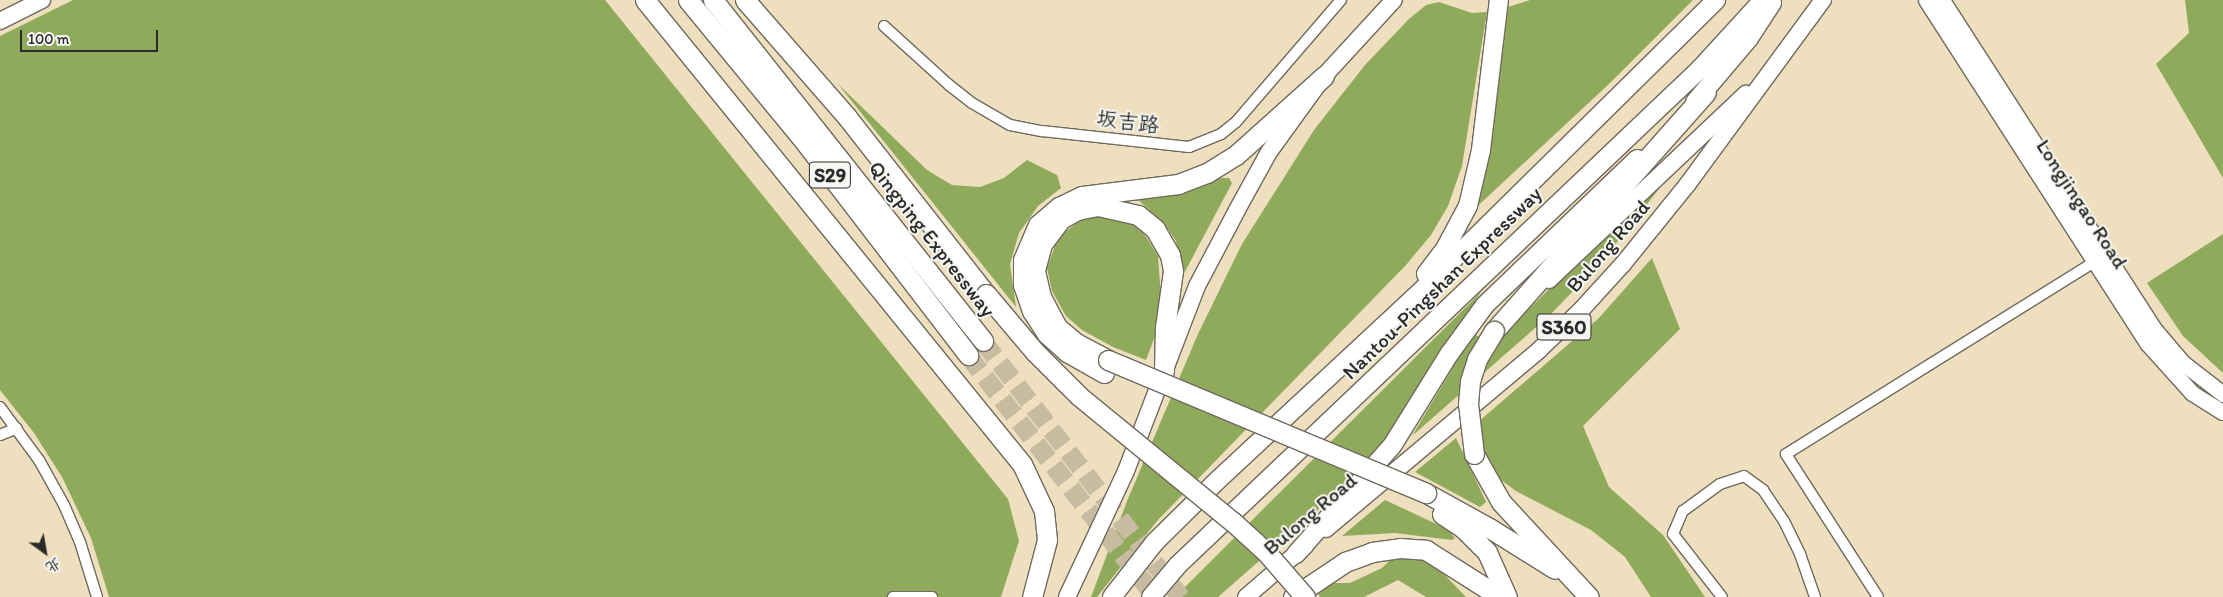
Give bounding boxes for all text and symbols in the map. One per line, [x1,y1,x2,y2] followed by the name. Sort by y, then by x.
[22,20,160,52] scale bar
[28,30,69,48] text: 100 m
[1095,106,1161,138] street label: 坂吉路
[2031,135,2133,273] street label: Longjingao Road
[863,156,1001,322] street label: Qingping Expressway
[809,158,851,192] road number: S29
[1337,181,1547,385] street label: Nantou-Pingshan Expressway
[1561,195,1655,297] street label: Bulong Road
[1535,310,1593,344] road number: S360
[1258,468,1362,560] street label: Bulong Road
[20,527,70,577] north arrow
[43,554,64,576] text: 北

